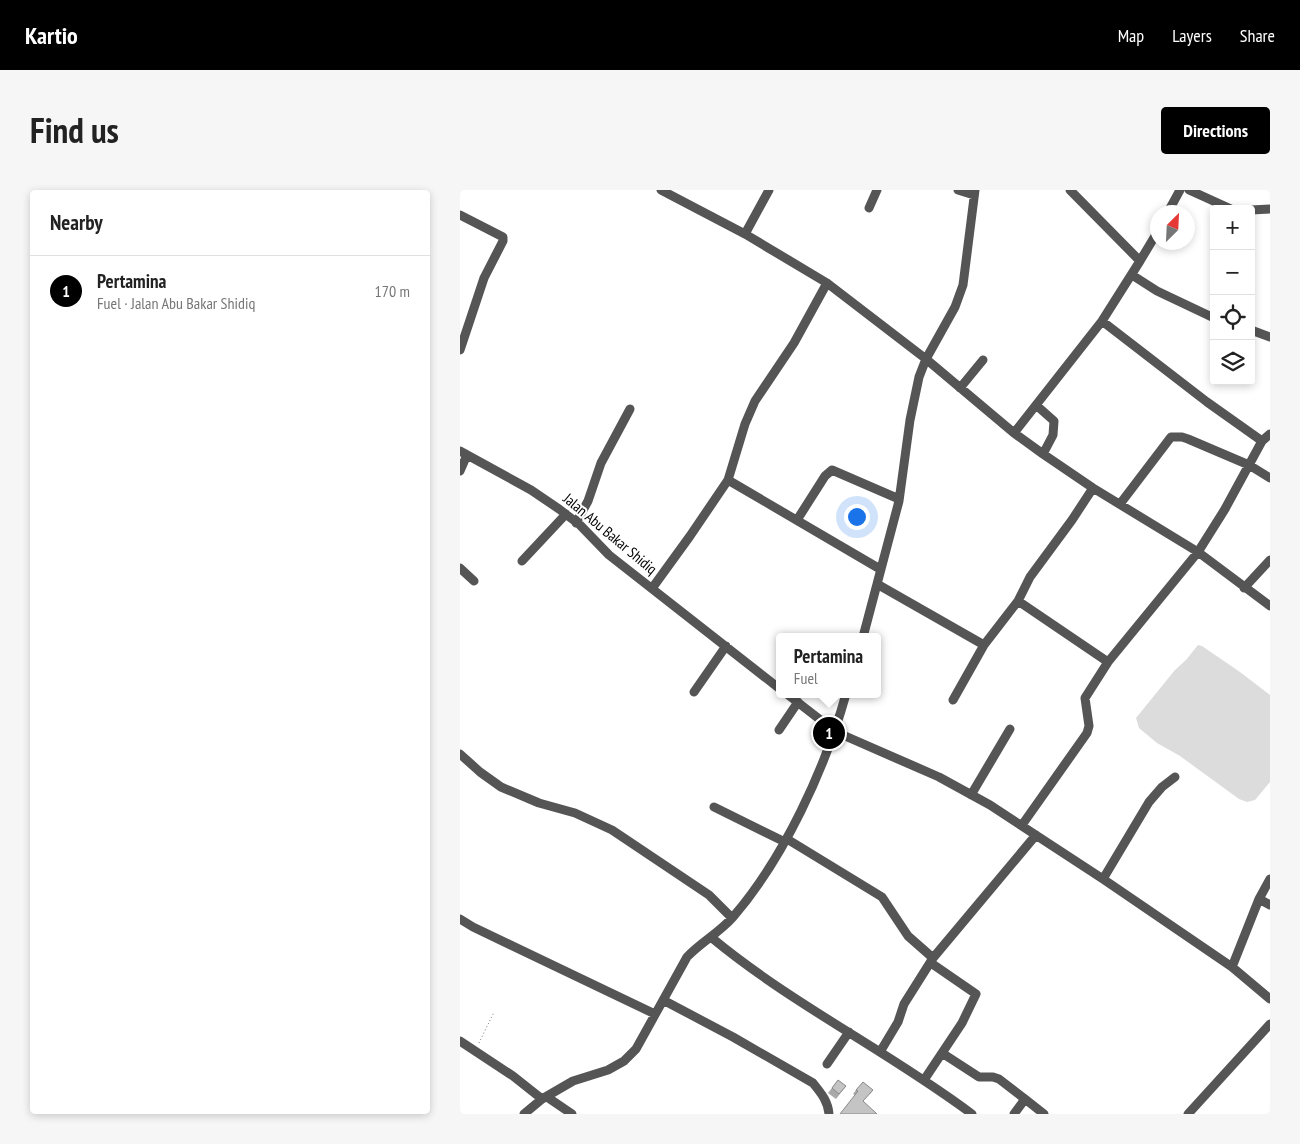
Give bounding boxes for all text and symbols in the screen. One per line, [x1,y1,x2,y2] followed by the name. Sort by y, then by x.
[25,20,78,51] text: Kartio
[1118,24,1144,47] text: Map
[1172,24,1212,47] text: Layers
[1240,24,1275,47] text: Share
[30,107,119,153] text: Find us
[1161,107,1270,154] button: Directions
[1150,205,1195,250] north arrow
[1210,205,1255,385] map controls
[1210,205,1255,250] button: +
[50,209,103,236] text: Nearby
[1210,250,1255,295] button: −
[97,269,166,293] text: Pertamina
[62,281,70,301] text: 1
[375,281,410,301] text: 170 m
[97,293,255,313] text: Fuel · Jalan Abu Bakar Shidiq
[1210,295,1255,340] button: locate
[1210,340,1255,385] button: layers
[559,488,661,578] street label: Jalan Abu Bakar Shidiq
[844,504,870,530] your location
[776,633,881,698] popup
[794,644,863,668] text: Pertamina
[794,668,818,688] text: Fuel
[813,714,845,752] pin: 1

